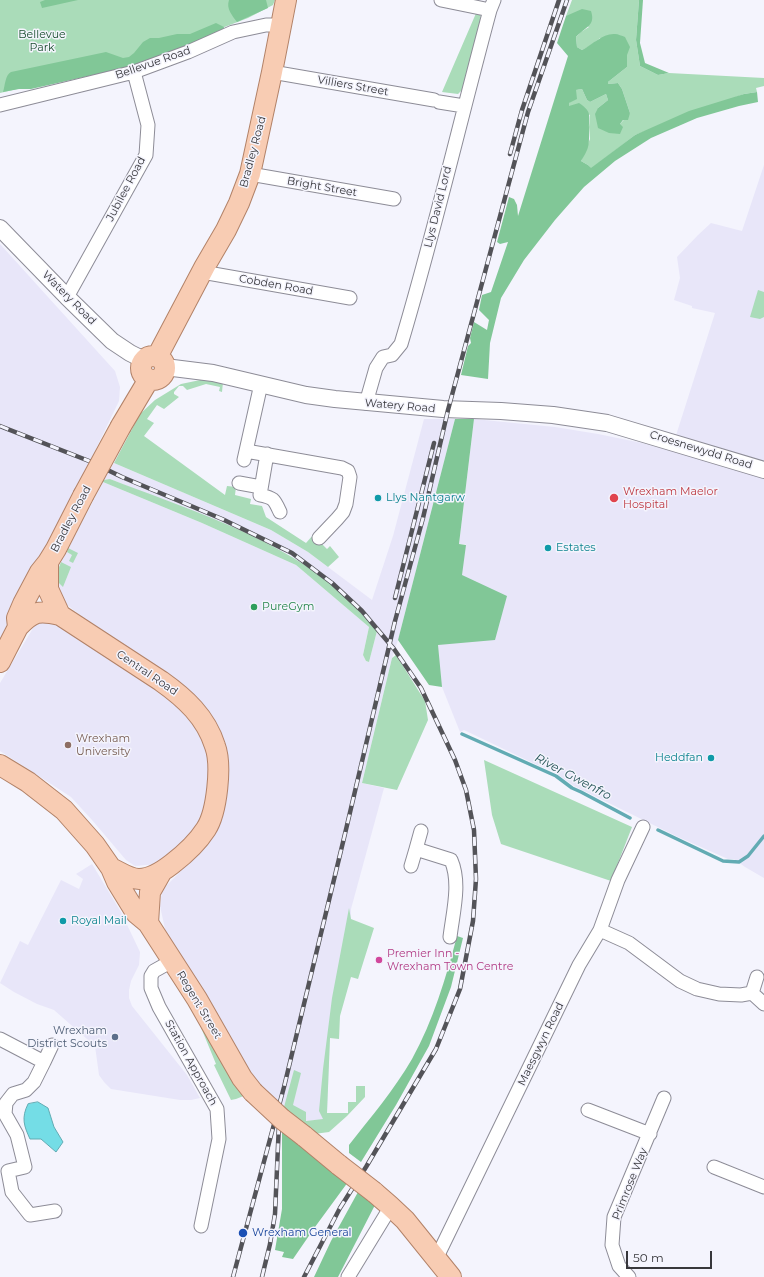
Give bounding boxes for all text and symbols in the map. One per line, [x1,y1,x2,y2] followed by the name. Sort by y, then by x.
[18,28,66,54] park label: Bellevue Park
[113,44,193,82] street label: Bellevue Road
[316,73,390,99] street label: Villiers Street
[237,115,269,189] street label: Bradley Road
[103,154,149,224] street label: Jubilee Road
[422,165,454,249] street label: Llys David Lord
[286,174,358,200] street label: Bright Street
[39,268,99,328] street label: Watery Road
[238,272,314,298] street label: Cobden Road
[364,396,436,416] street label: Watery Road
[648,428,754,472] street label: Croesnewydd Road
[48,484,94,554] street label: Bradley Road
[623,485,718,511] place label: Wrexham Maelor Hospital
[386,491,465,505] place label: Llys Nantgarw
[608,492,620,504] marker: Wrexham Maelor Hospital
[373,493,383,503] marker: Llys Nantgarw
[556,541,596,555] place label: Estates
[543,543,553,553] marker: Estates
[262,600,314,614] place label: PureGym
[249,602,259,612] marker: PureGym
[114,648,180,698] street label: Central Road
[76,732,130,758] place label: Wrexham University
[63,740,73,750] marker: Wrexham University
[532,751,614,803] water label: River Gwenfro
[655,751,703,765] place label: Heddfan
[706,753,716,763] marker: Heddfan
[71,914,127,928] place label: Royal Mail
[58,916,68,926] marker: Royal Mail
[387,947,513,973] place label: Premier Inn - Wrexham Town Centre
[374,955,384,965] marker: Premier Inn - Wrexham Town Centre
[174,969,224,1041] street label: Regent Street
[515,1000,567,1088] street label: Maesgwyn Road
[162,1018,220,1108] street label: Station Approach
[27,1024,107,1050] place label: Wrexham District Scouts
[110,1032,120,1042] marker: Wrexham District Scouts
[610,1146,650,1222] street label: Primrose Way
[252,1226,352,1240] place label: Wrexham General
[237,1227,249,1239] marker: Wrexham General
[628,1243,714,1269] scale bar
[633,1250,664,1265] text: 50 m

